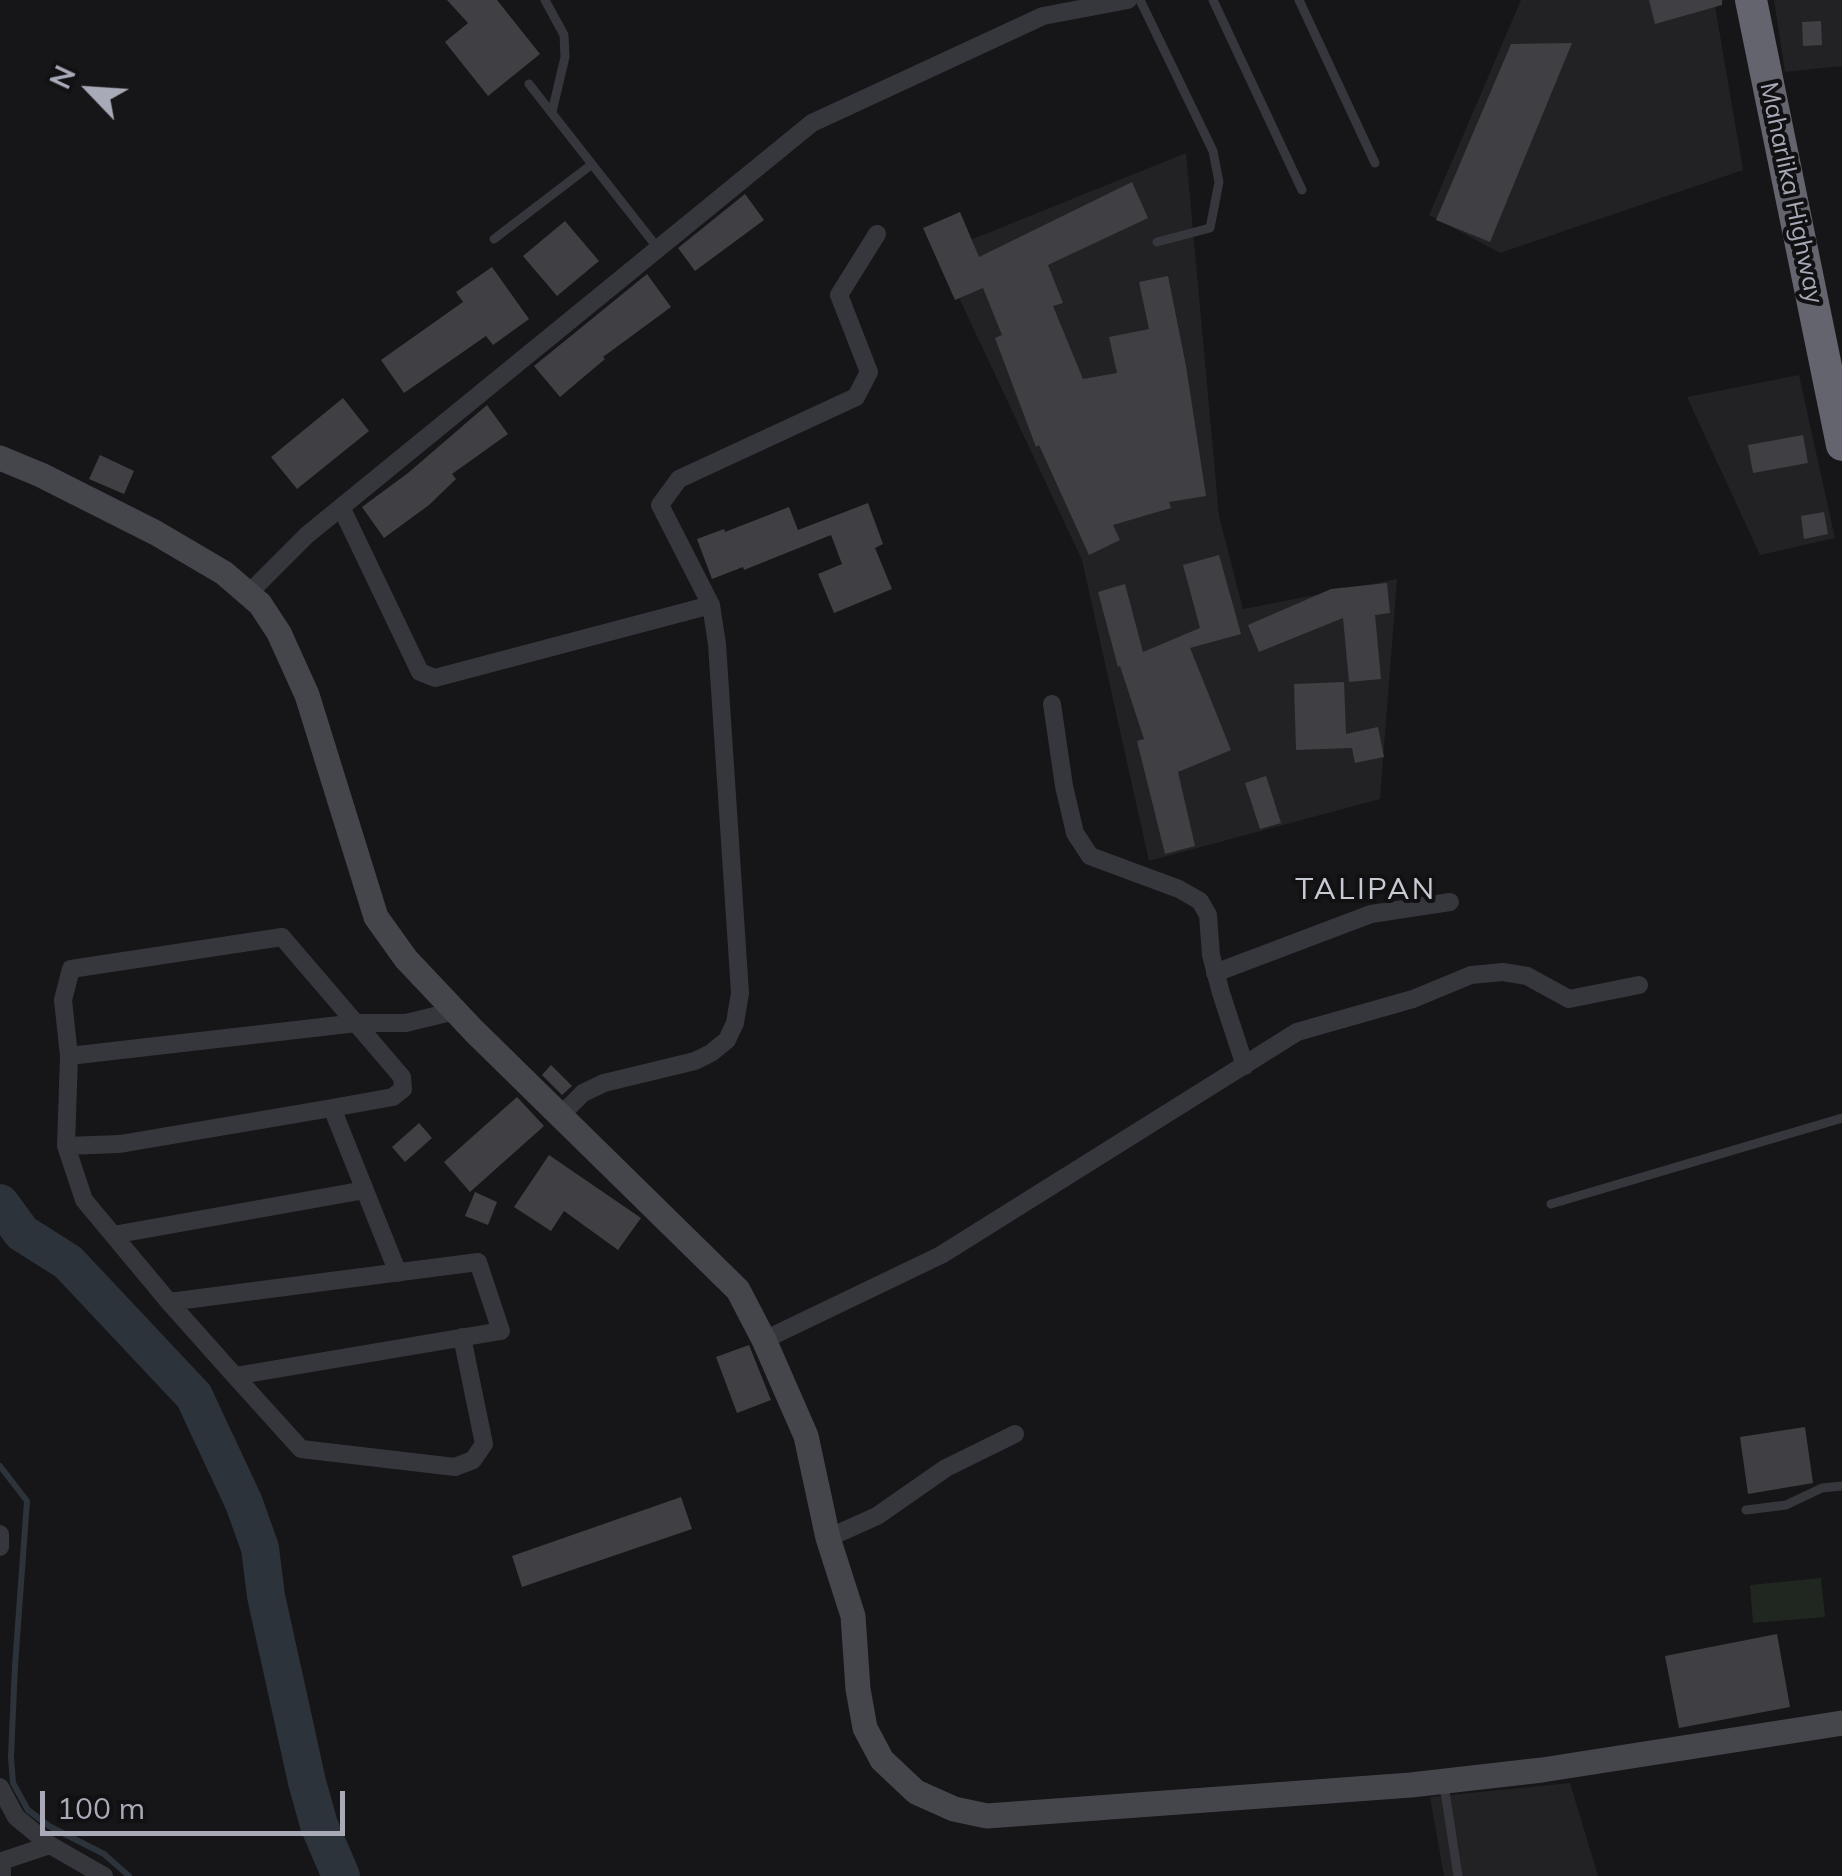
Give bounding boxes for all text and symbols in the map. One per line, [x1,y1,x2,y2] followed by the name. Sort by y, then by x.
[40,40,140,140] north arrow
[42,60,83,94] text: N
[1753,80,1829,306] street label: Maharlika Highway
[1295,872,1437,908] district label: TALIPAN
[45,1771,350,1833] scale bar
[57,1789,145,1827] text: 100 m

